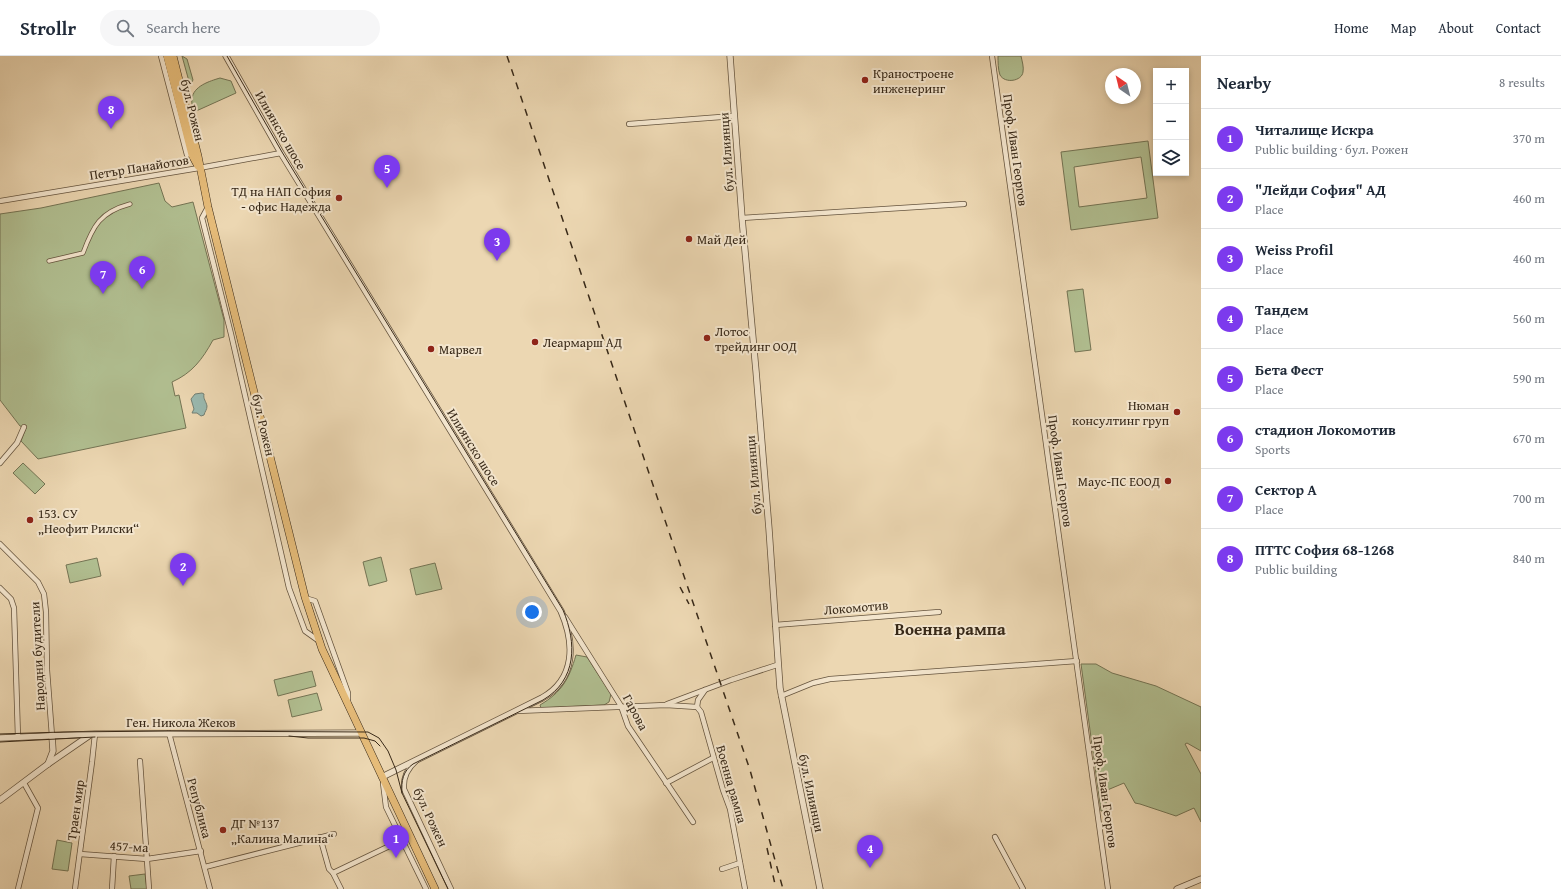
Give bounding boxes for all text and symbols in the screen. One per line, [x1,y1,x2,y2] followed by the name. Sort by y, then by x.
[100,10,380,46] search box
[20,14,76,42] text: Strollr
[114,17,136,39] icon: search
[146,17,220,38] text: Search here
[1334,18,1369,38] text: Home
[1391,18,1416,38] text: Map
[1438,18,1474,38] text: About
[1496,18,1541,38] text: Contact
[873,64,954,98] place label: Краностроене инженеринг
[1105,68,1141,104] north arrow
[1153,68,1189,176] map controls
[1153,68,1189,104] button: +
[1217,70,1271,95] text: Nearby
[1499,73,1545,92] text: 8 results
[860,75,870,85] marker: Краностроене инженеринг
[176,77,209,144] street label: бул. Рожен
[250,87,311,173] street label: Илиянско шосе
[998,93,1033,207] street label: Проф. Иван Георгов
[98,96,124,129] pin: 8
[1153,104,1189,140] button: −
[714,111,739,192] street label: бул. Илиянци
[1255,119,1374,140] text: Читалище Искра
[1227,129,1233,148] text: 1
[1513,129,1545,148] text: 370 m
[1153,140,1189,176] button: layers
[1255,140,1408,159] text: Public building · бул. Рожен
[88,150,190,185] street label: Петър Панайотов
[374,155,400,188] pin: 5
[1255,179,1386,200] text: "Лейди София" АД
[231,182,332,216] place label: ТД на НАП София - офис Надежда
[1227,189,1233,208] text: 2
[1513,189,1545,208] text: 460 m
[334,193,344,203] marker: ТД на НАП София - офис Надежда
[1255,200,1284,219] text: Place
[484,228,510,261] pin: 3
[697,230,746,249] place label: Май Дей
[684,234,694,244] marker: Май Дей
[1255,239,1333,260] text: Weiss Profil
[1227,249,1233,268] text: 3
[1513,249,1545,268] text: 460 m
[129,256,155,289] pin: 6
[1255,260,1284,279] text: Place
[90,261,116,294] pin: 7
[1255,299,1309,320] text: Тандем
[1227,309,1233,328] text: 4
[1513,309,1545,328] text: 560 m
[1255,320,1284,339] text: Place
[715,322,797,356] place label: Лотос трейдинг ООД
[543,333,622,352] place label: Леармарш АД
[702,333,712,343] marker: Лотос трейдинг ООД
[530,337,540,347] marker: Леармарш АД
[439,340,482,359] place label: Марвел
[426,344,436,354] marker: Марвел
[1255,359,1323,380] text: Бета Фест
[1227,369,1233,388] text: 5
[1513,369,1545,388] text: 590 m
[1255,380,1284,399] text: Place
[247,392,280,458] street label: бул. Рожен
[1072,396,1169,430] place label: Нюман консултинг груп
[442,405,505,490] street label: Илиянско шосе
[1172,407,1182,417] marker: Нюман консултинг груп
[1043,414,1078,528] street label: Проф. Иван Георгов
[1255,419,1396,440] text: стадион Локомотив
[1227,429,1233,448] text: 6
[1513,429,1545,448] text: 670 m
[741,434,766,515] street label: бул. Илиянци
[1255,440,1290,459] text: Sports
[1078,472,1160,491] place label: Маус-ПС ЕООД
[1163,476,1173,486] marker: Маус-ПС ЕООД
[1255,479,1317,500] text: Сектор А
[1227,489,1233,508] text: 7
[1513,489,1545,508] text: 700 m
[1255,500,1284,519] text: Place
[38,504,139,538] place label: 153. СУ „Неофит Рилски“
[25,515,35,525] marker: 153. СУ „Неофит Рилски“
[1255,539,1394,560] text: ПТТС София 68-1268
[1227,549,1233,568] text: 8
[1513,549,1545,568] text: 840 m
[170,553,196,586] pin: 2
[1255,560,1337,579] text: Public building
[823,595,889,620] street label: Локомотив
[25,601,50,711] street label: Народни будители
[522,602,542,622] your location
[894,616,1006,641] district label: Военна рампа
[618,691,653,734] street label: Гарова
[126,713,236,732] street label: Ген. Никола Жеков
[1088,735,1123,849] street label: Проф. Иван Георгов
[711,743,752,826] street label: Военна рампа
[794,752,829,834] street label: бул. Илиянци
[182,776,217,841] street label: Република
[62,779,89,842] street label: Траен мир
[409,785,453,850] street label: бул. Рожен
[230,814,334,848] place label: ДГ №137 „Калина Малина“
[218,825,228,835] marker: ДГ №137 „Калина Малина“
[383,825,409,858] pin: 1
[857,835,883,868] pin: 4
[109,836,150,857] street label: 457-ма

